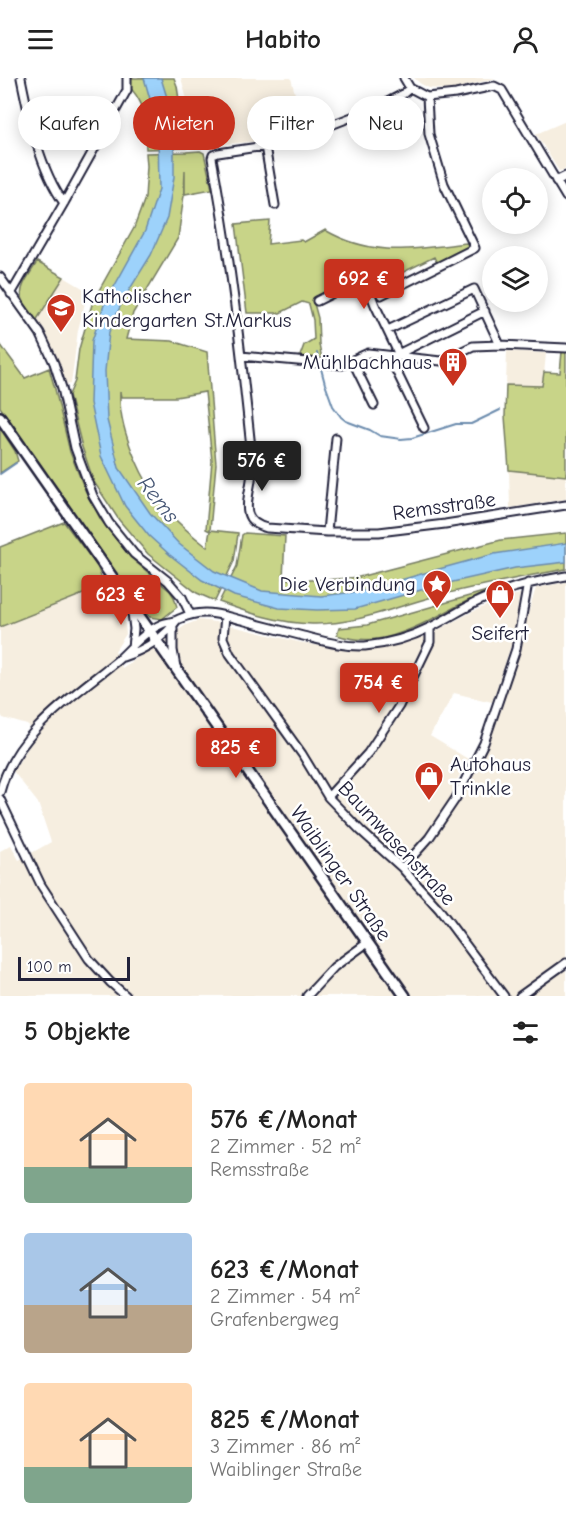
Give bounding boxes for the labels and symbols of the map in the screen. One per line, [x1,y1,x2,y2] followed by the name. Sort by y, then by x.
[322,259,406,310] pin: 692 €
[82,284,292,332] place label: Katholischer Kindergarten St.Markus
[45,292,77,334] school or university icon: Katholischer Kindergarten St.Markus
[437,346,469,388] building icon: Mühlbachhaus
[303,350,432,374] place label: Mühlbachhaus
[220,441,304,492] pin: 576 €
[132,471,185,529] water label: Rems
[391,487,497,525] street label: Remsstraße
[421,568,453,610] place icon: Die Verbindung
[279,572,416,596] place label: Die Verbindung
[79,575,163,626] pin: 623 €
[484,578,516,620] shop icon: Seifert
[471,621,530,645] place label: Seifert
[337,663,421,714] pin: 754 €
[194,728,278,779] pin: 825 €
[450,752,531,800] place label: Autohaus Trinkle
[413,760,445,802] shop icon: Autohaus Trinkle
[333,776,461,910] street label: Baumwasenstraße
[285,801,397,945] street label: Waiblinger Straße
[18,954,130,982] scale bar

